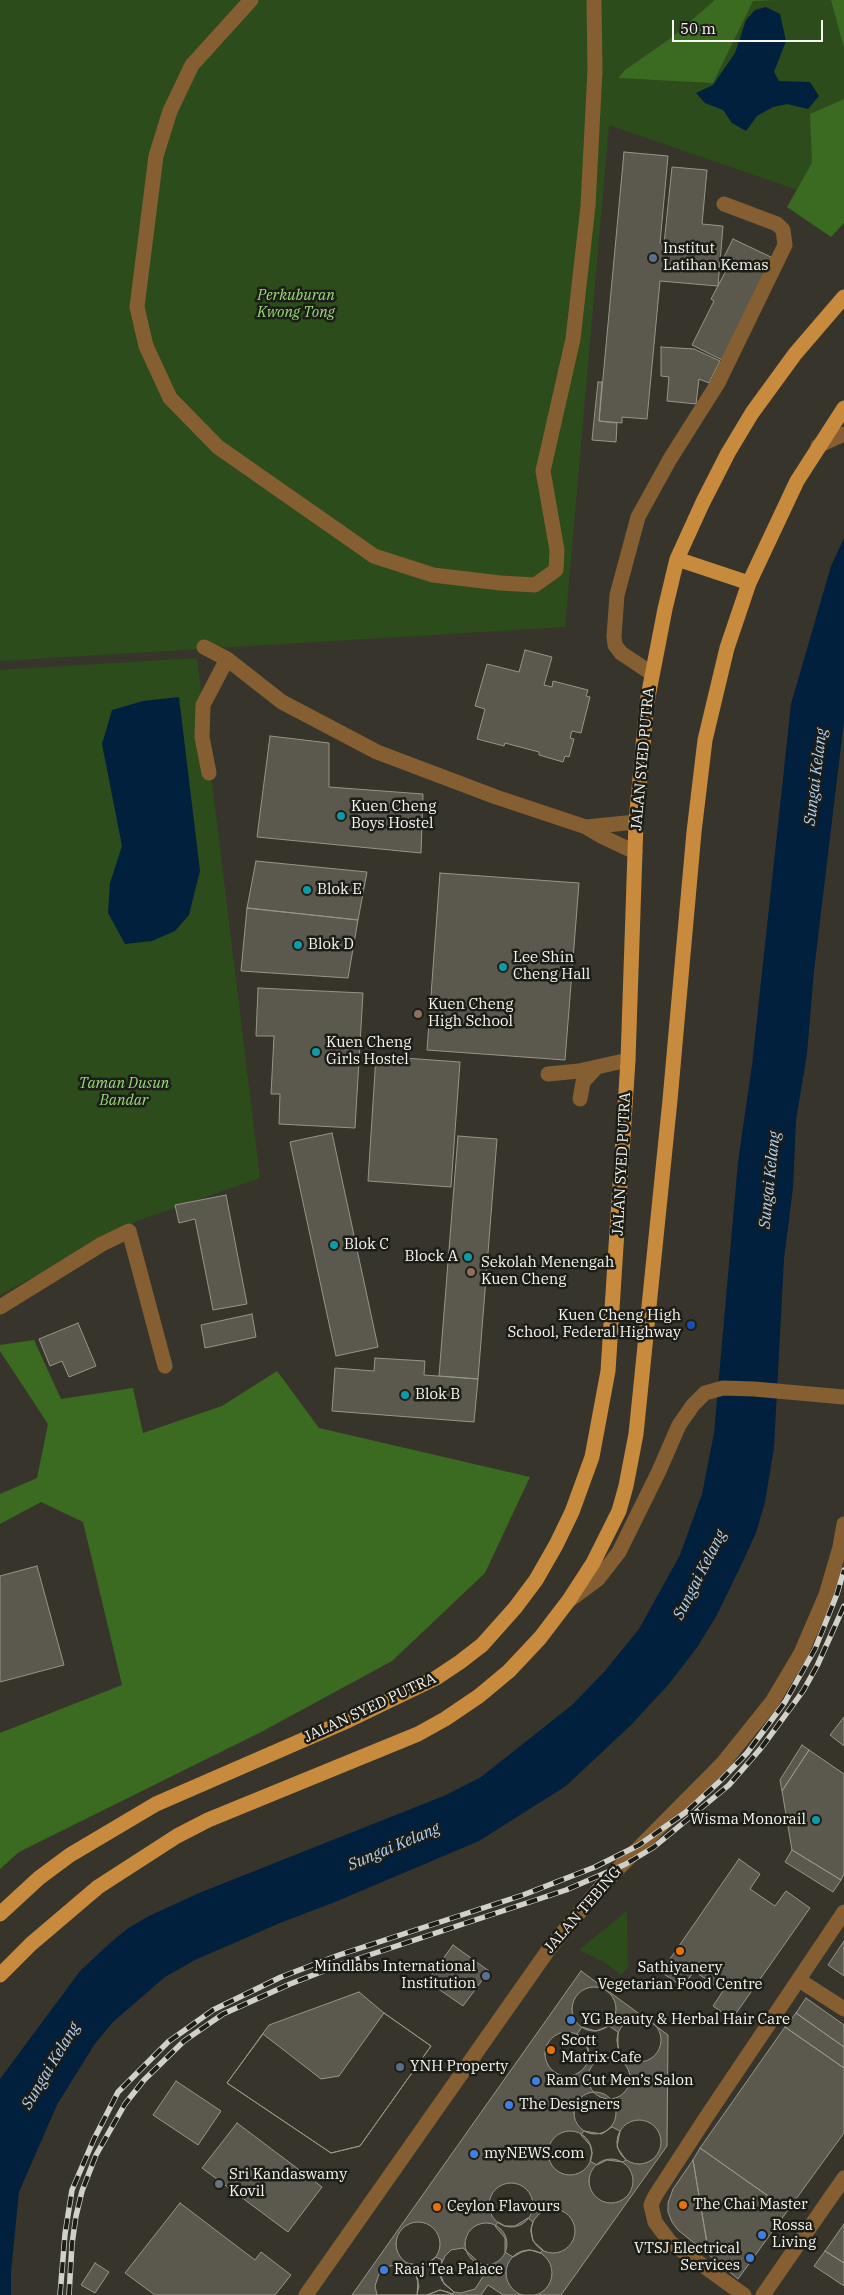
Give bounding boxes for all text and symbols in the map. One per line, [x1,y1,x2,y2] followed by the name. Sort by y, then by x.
[674,10,825,42] scale bar
[680,19,716,38] text: 50 m
[663,240,769,275] place label: Institut Latihan Kemas
[647,252,659,264] marker: Institut Latihan Kemas
[257,287,335,322] park label: Perkuburan Kwong Tong
[628,687,658,831] street label: JALAN SYED PUTRA
[800,727,832,827] water label: Sungai Kelang
[351,798,436,833] place label: Kuen Cheng Boys Hostel
[335,810,347,822] marker: Kuen Cheng Boys Hostel
[317,881,362,899] place label: Blok E
[301,884,313,896] marker: Blok E
[308,936,354,954] place label: Blok D
[292,939,304,951] marker: Blok D
[513,949,590,984] place label: Lee Shin Cheng Hall
[497,961,509,973] marker: Lee Shin Cheng Hall
[428,996,513,1031] place label: Kuen Cheng High School
[412,1008,424,1020] marker: Kuen Cheng High School
[326,1034,411,1069] place label: Kuen Cheng Girls Hostel
[310,1046,322,1058] marker: Kuen Cheng Girls Hostel
[79,1075,169,1110] park label: Taman Dusun Bandar
[609,1092,635,1236] street label: JALAN SYED PUTRA
[755,1130,785,1230] water label: Sungai Kelang
[344,1236,389,1254] place label: Blok C
[328,1239,340,1251] marker: Blok C
[405,1248,458,1266] place label: Block A
[462,1251,474,1263] marker: Block A
[481,1254,614,1289] place label: Sekolah Menengah Kuen Cheng
[465,1266,477,1278] marker: Sekolah Menengah Kuen Cheng
[507,1307,681,1342] place label: Kuen Cheng High School, Federal Highway
[685,1319,697,1331] marker: Kuen Cheng High School, Federal Highway
[415,1386,460,1404] place label: Blok B
[399,1389,411,1401] marker: Blok B
[669,1527,731,1623] water label: Sungai Kelang
[301,1669,439,1747] street label: JALAN SYED PUTRA
[690,1811,806,1829] place label: Wisma Monorail
[810,1814,822,1826] marker: Wisma Monorail
[345,1819,443,1875] water label: Sungai Kelang
[541,1863,625,1957] street label: JALAN TEBING
[674,1945,686,1957] marker: Sathiyanery Vegetarian Food Centre
[314,1958,476,1993] place label: Mindlabs International Institution
[597,1959,763,1994] place label: Sathiyanery Vegetarian Food Centre
[480,1970,492,1982] marker: Mindlabs International Institution
[581,2011,790,2029] place label: YG Beauty & Herbal Hair Care
[565,2014,577,2026] marker: YG Beauty & Herbal Hair Care
[17,2019,85,2113] water label: Sungai Kelang
[561,2032,641,2067] place label: Scott Matrix Cafe
[545,2044,557,2056] marker: Scott Matrix Cafe
[410,2058,508,2076] place label: YNH Property
[394,2061,406,2073] marker: YNH Property
[546,2072,693,2090] place label: Ram Cut Men’s Salon
[530,2075,542,2087] marker: Ram Cut Men’s Salon
[519,2096,620,2114] place label: The Designers
[503,2099,515,2111] marker: The Designers
[484,2145,585,2163] place label: myNEWS.com
[468,2148,480,2160] marker: myNEWS.com
[229,2166,347,2201] place label: Sri Kandaswamy Kovil
[213,2178,225,2190] marker: Sri Kandaswamy Kovil
[693,2196,808,2214] place label: The Chai Master
[447,2198,560,2216] place label: Ceylon Flavours
[677,2199,689,2211] marker: The Chai Master
[431,2201,443,2213] marker: Ceylon Flavours
[772,2217,816,2252] place label: Rossa Living
[756,2229,768,2241] marker: Rossa Living
[634,2240,740,2275] place label: VTSJ Electrical Services
[744,2252,756,2264] marker: VTSJ Electrical Services
[394,2261,503,2279] place label: Raaj Tea Palace
[378,2264,390,2276] marker: Raaj Tea Palace

